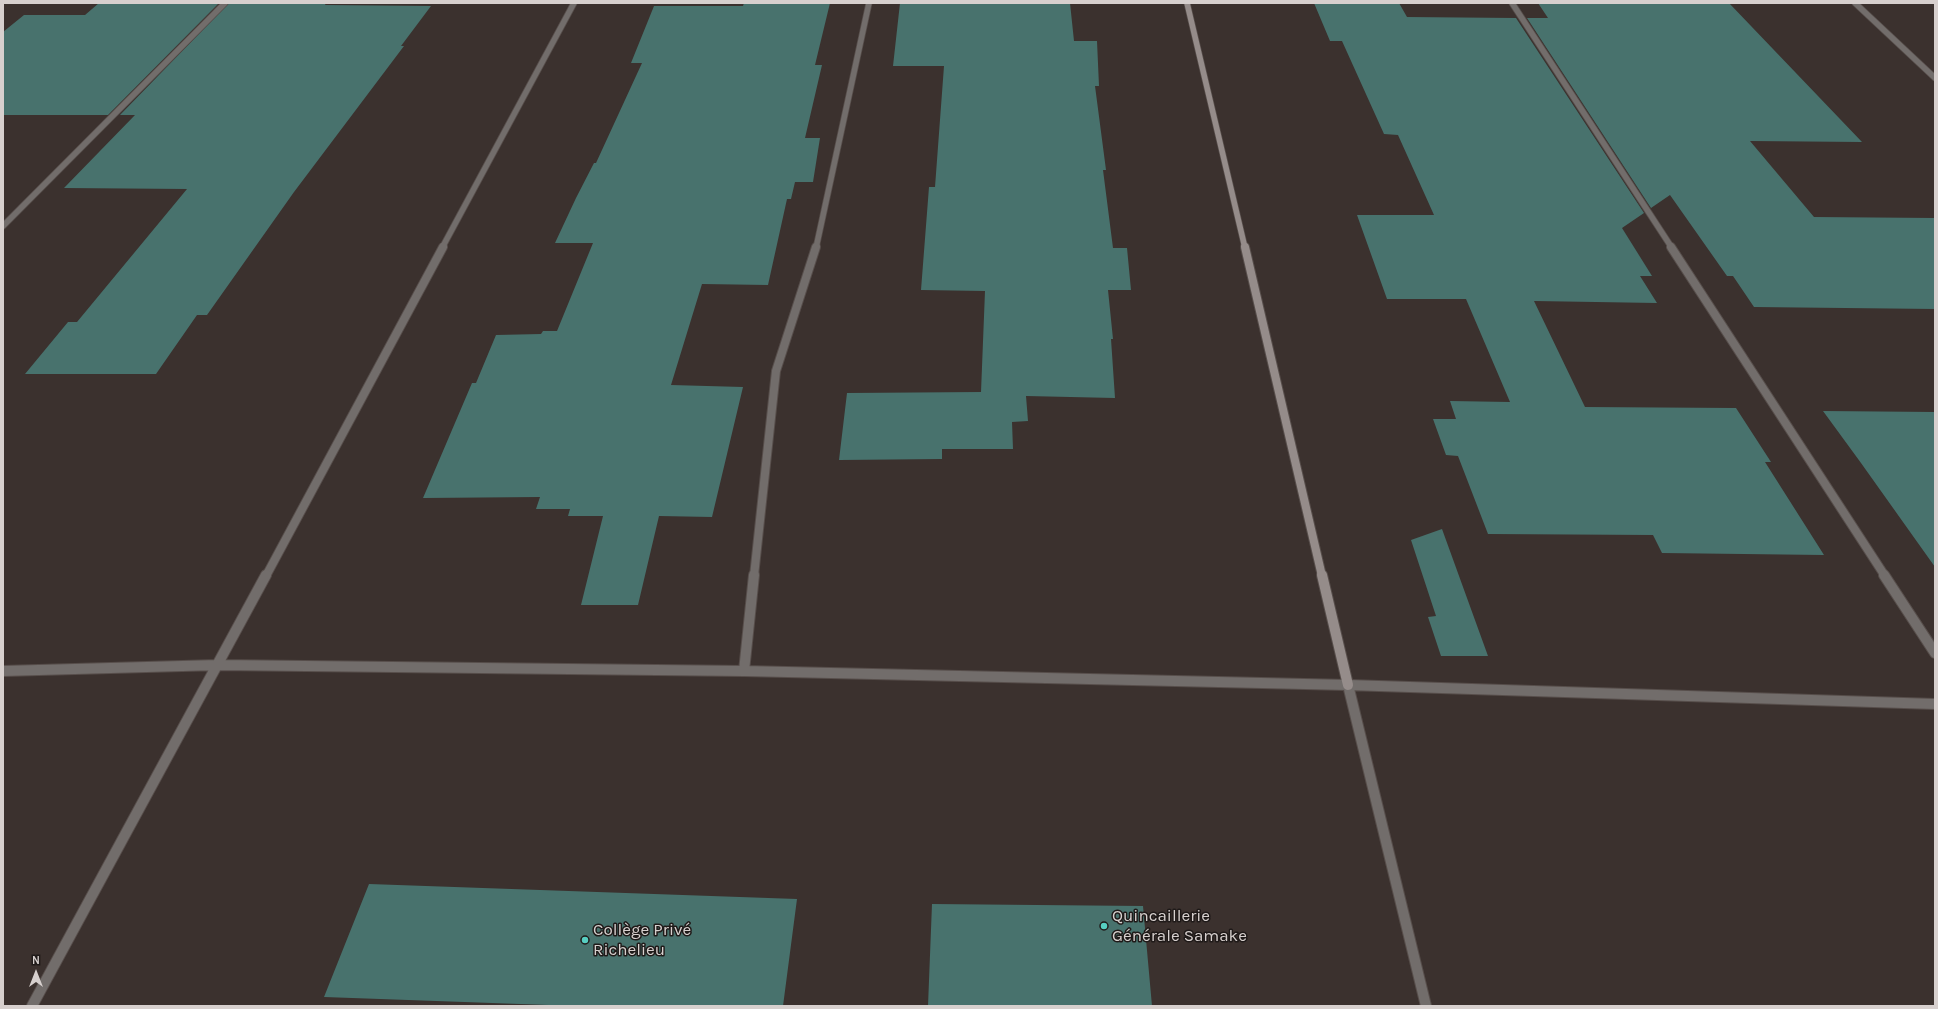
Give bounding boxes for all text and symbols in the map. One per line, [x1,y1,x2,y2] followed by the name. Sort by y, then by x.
[1112,906,1247,946] place label: Quincaillerie Générale Samake
[593,920,691,960] place label: Collège Privé Richelieu
[1099,921,1109,931] marker: Quincaillerie Générale Samake
[580,935,590,945] marker: Collège Privé Richelieu
[16,953,56,993] north arrow
[32,954,40,967] text: N

